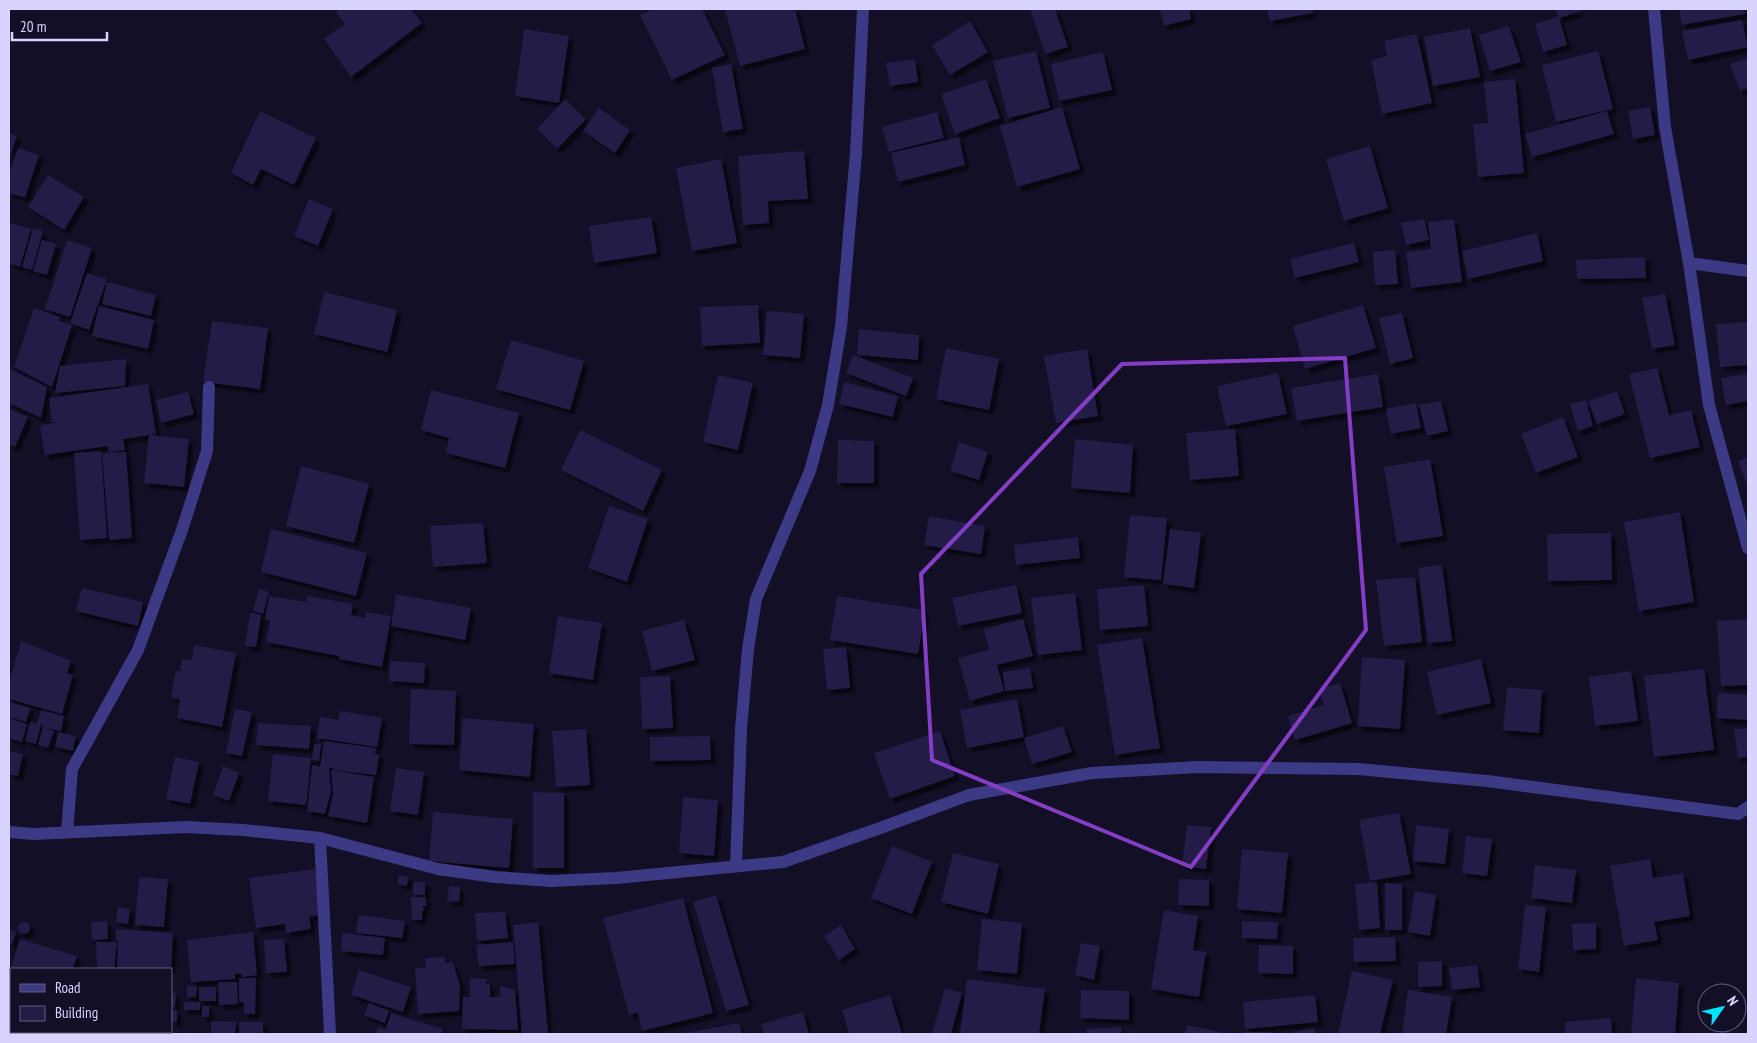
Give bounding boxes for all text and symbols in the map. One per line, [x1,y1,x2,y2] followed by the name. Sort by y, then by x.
[12,10,108,42] scale bar
[20,17,46,36] text: 20 m
[10,968,172,1033] legend
[55,978,81,997] text: Road
[1697,983,1747,1033] north arrow
[1723,993,1742,1009] text: N
[55,1003,98,1022] text: Building

